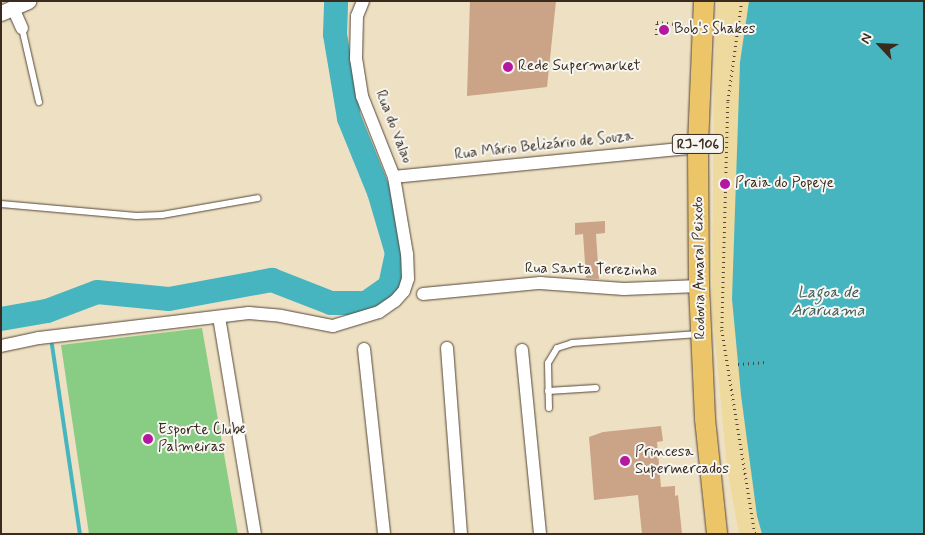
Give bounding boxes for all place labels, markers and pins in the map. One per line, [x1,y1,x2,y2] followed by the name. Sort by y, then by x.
[674,21,757,39] place label: Bob's Shakes
[658,24,670,36] marker: Bob's Shakes
[518,58,638,76] place label: Rede Supermarket
[502,61,514,73] marker: Rede Supermarket
[735,175,833,193] place label: Praia do Popeye
[719,178,731,190] marker: Praia do Popeye
[158,421,248,456] place label: Esporte Clube Palmeiras
[142,433,154,445] marker: Esporte Clube Palmeiras
[635,443,729,478] place label: Princesa Supermercados
[619,455,631,467] marker: Princesa Supermercados

